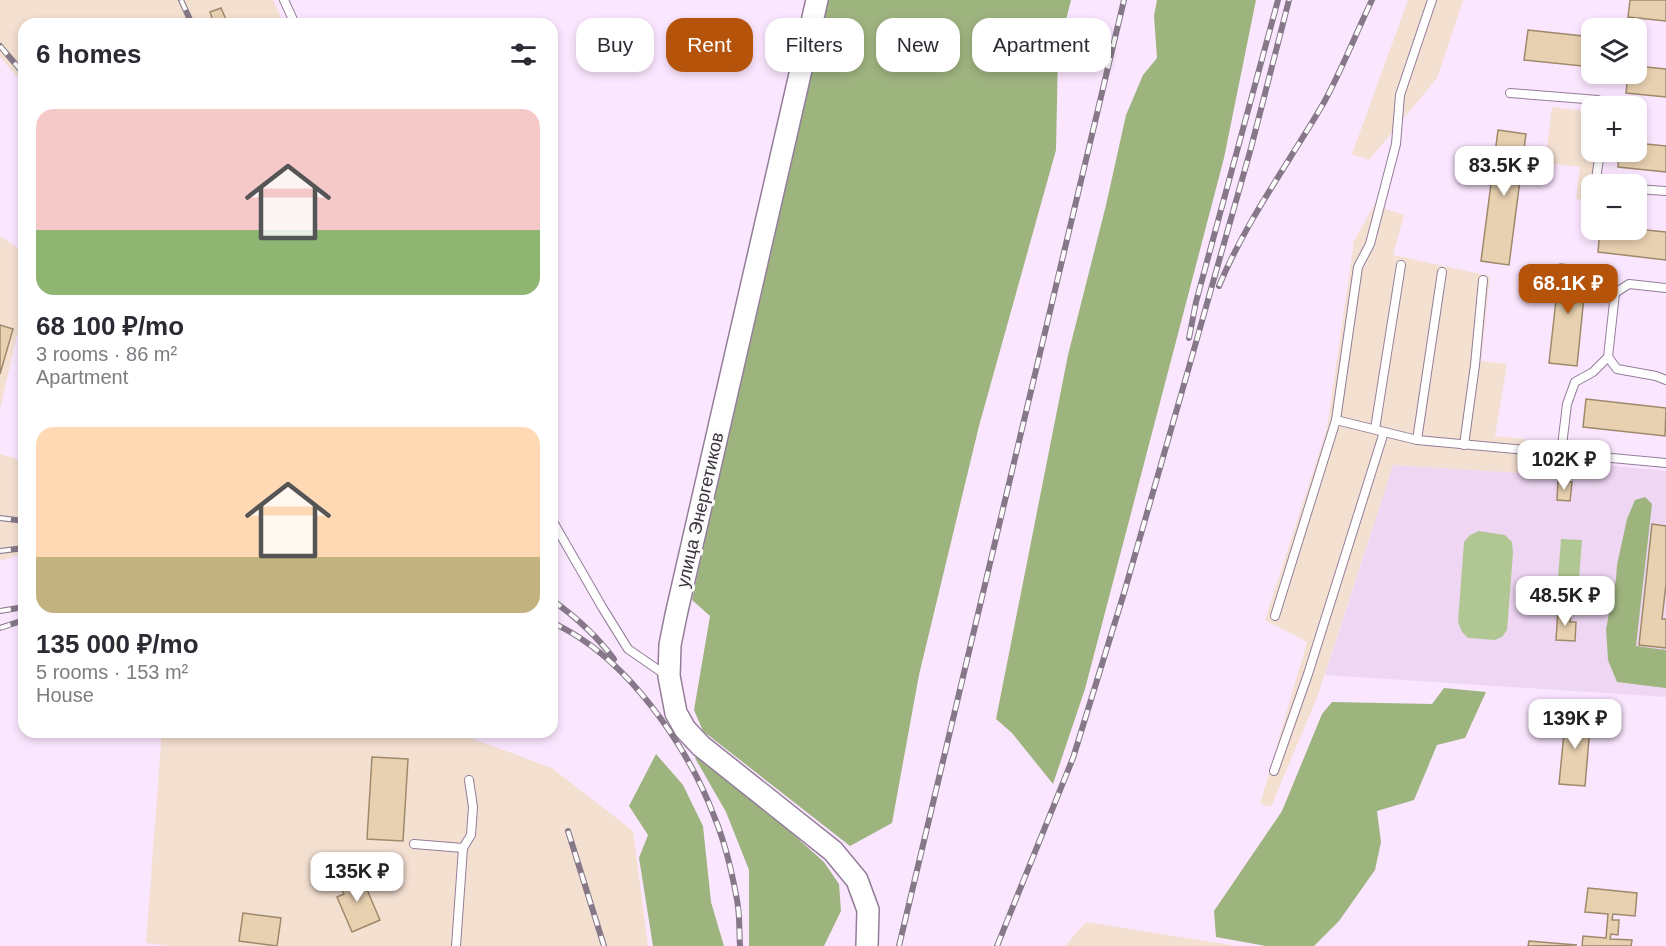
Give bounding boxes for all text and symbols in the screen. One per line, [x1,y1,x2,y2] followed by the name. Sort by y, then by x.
[576,18,654,72] chip: Buy
[666,18,753,72] chip: Rent
[765,18,864,72] chip: Filters
[876,18,960,72] chip: New
[972,18,1111,72] chip: Apartment
[1581,18,1647,240] map controls
[1581,18,1647,84] button: layers
[507,38,540,71] icon: filters
[36,39,142,69] text: 6 homes
[1581,96,1647,162] button: +
[1449,146,1559,197] pin: 83.5K ₽
[234,148,342,256] icon: home
[1469,154,1539,176] text: 83.5K ₽
[1581,174,1647,240] button: −
[1513,264,1623,315] pin: 68.1K ₽
[1533,272,1603,294] text: 68.1K ₽
[36,311,184,341] text: 68 100 ₽/mo
[36,343,177,365] text: 3 rooms · 86 m²
[36,366,128,388] text: Apartment
[672,430,728,590] street label: улица Энергетиков
[1515,440,1613,491] pin: 102K ₽
[1531,448,1597,470] text: 102K ₽
[234,466,342,574] icon: home
[1510,576,1620,627] pin: 48.5K ₽
[1530,584,1600,606] text: 48.5K ₽
[36,629,199,659] text: 135 000 ₽/mo
[36,661,188,683] text: 5 rooms · 153 m²
[36,684,94,706] text: House
[1526,699,1624,750] pin: 139K ₽
[1542,707,1608,729] text: 139K ₽
[308,852,406,903] pin: 135K ₽
[324,860,390,882] text: 135K ₽

